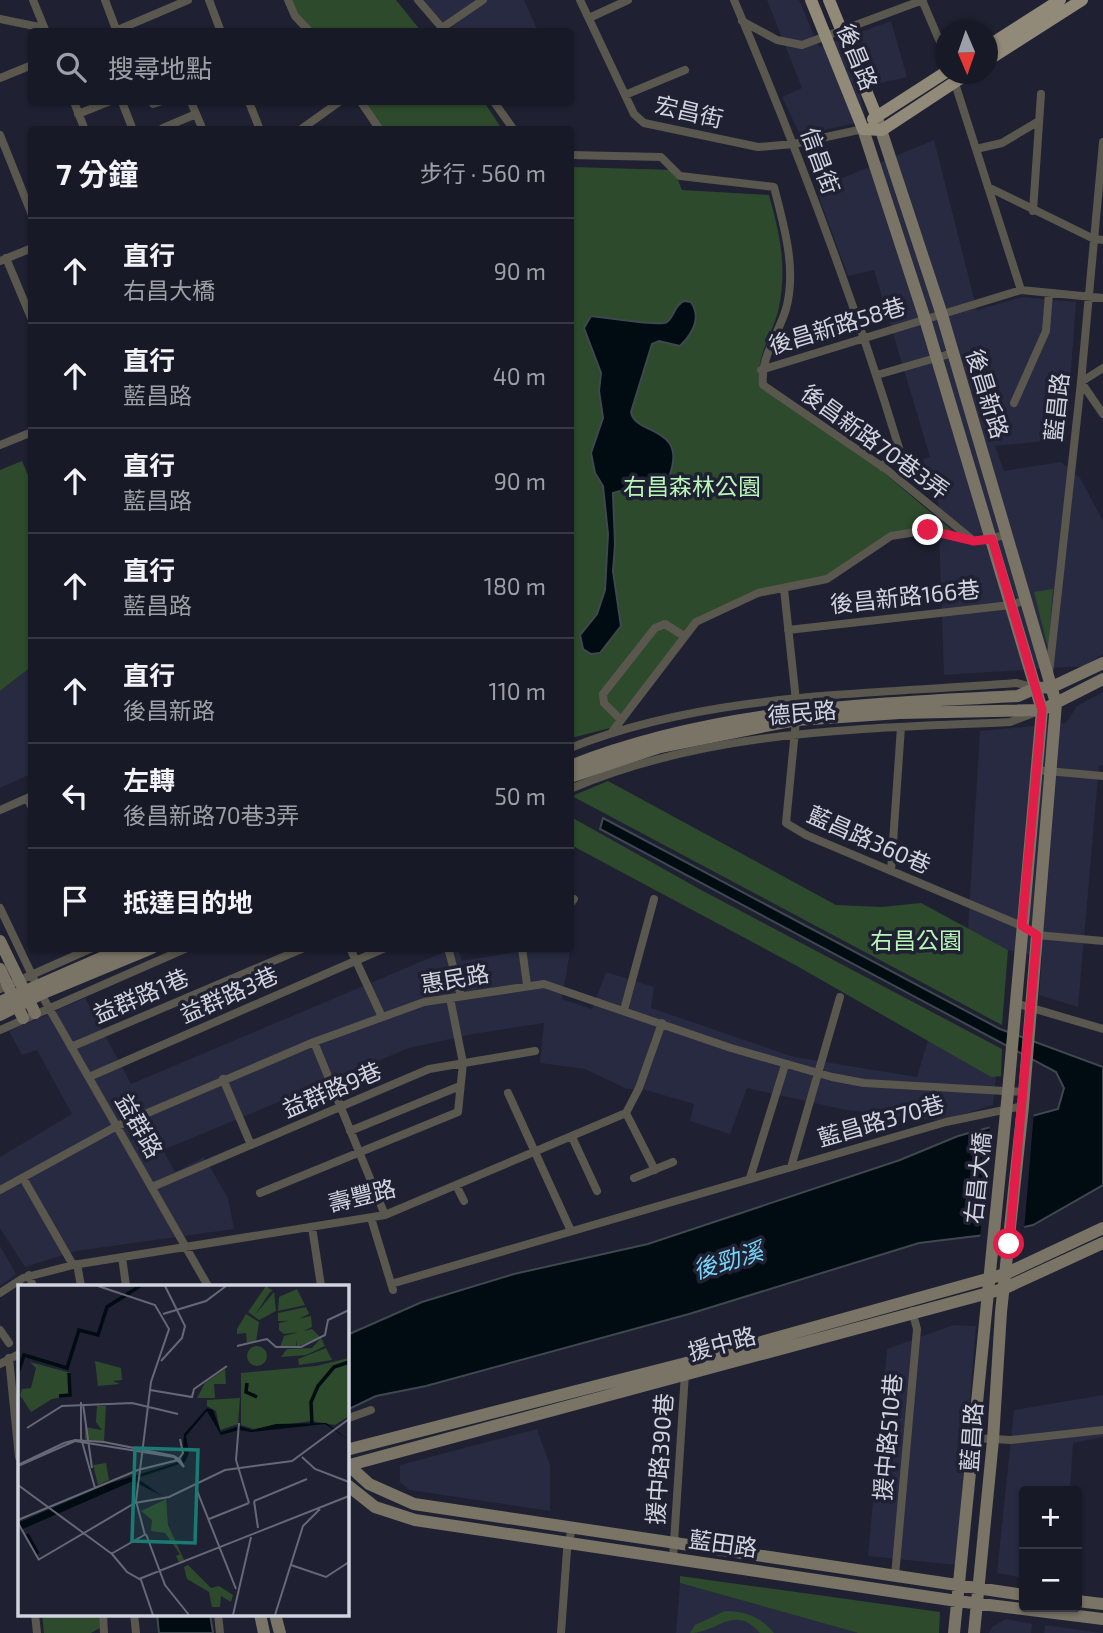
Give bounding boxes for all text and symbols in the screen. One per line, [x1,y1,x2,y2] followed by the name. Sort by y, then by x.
[832,19,884,94] street label: 後昌路
[935,21,998,84] north arrow
[28,28,574,105] search box
[52,48,90,86] icon: search
[108,52,212,83] text: 搜尋地點
[652,90,726,132] street label: 宏昌街
[796,123,846,198] street label: 信昌街
[56,155,138,191] text: 7 分鐘
[420,159,546,187] text: 步行 · 560 m
[123,239,175,270] text: 直行
[56,252,94,290] icon: ahead
[494,257,546,285] text: 90 m
[123,276,215,304] text: 右昌大橋
[765,291,908,359] street label: 後昌新路58巷
[123,344,175,375] text: 直行
[961,346,1015,442] street label: 後昌新路
[56,357,94,395] icon: ahead
[493,362,546,390] text: 40 m
[1038,371,1074,443] street label: 藍昌路
[796,378,955,504] street label: 後昌新路70巷3弄
[123,381,192,409] text: 藍昌路
[123,449,175,480] text: 直行
[56,462,94,500] icon: ahead
[494,467,546,495] text: 90 m
[623,472,761,500] park label: 右昌森林公園
[123,486,192,514] text: 藍昌路
[912,514,943,545] route end
[123,554,175,585] text: 直行
[56,567,94,605] icon: ahead
[484,572,546,600] text: 180 m
[829,574,981,618] street label: 後昌新路166巷
[123,591,192,619] text: 藍昌路
[123,659,175,690] text: 直行
[56,672,94,710] icon: ahead
[489,677,546,705] text: 110 m
[766,695,838,729] street label: 德民路
[123,696,215,724] text: 後昌新路
[123,764,175,795] text: 左轉
[56,777,94,815] icon: left
[495,782,546,810] text: 50 m
[803,799,935,879] street label: 藍昌路360巷
[123,801,299,829] text: 後昌新路70巷3弄
[56,882,94,920] icon: arrive
[123,886,253,917] text: 抵達目的地
[870,926,962,954] park label: 右昌公園
[418,958,491,998] street label: 惠民路
[175,960,282,1028] street label: 益群路3巷
[89,962,193,1028] street label: 益群路1巷
[278,1056,385,1123] street label: 益群路9巷
[110,1089,169,1162] street label: 益群路
[814,1089,947,1151] street label: 藍昌路370巷
[958,1131,996,1225] street label: 右昌大橋
[325,1173,399,1217] street label: 壽豐路
[993,1228,1024,1259] route start
[689,1234,769,1284] water label: 後勁溪
[18,1285,348,1616] inset map
[685,1321,759,1365] street label: 援中路
[868,1372,907,1502] street label: 援中路510巷
[640,1392,678,1526] street label: 援中路390巷
[955,1402,987,1472] street label: 藍昌路
[1019,1486,1082,1612] map controls
[1019,1486,1082,1549] button: +
[687,1524,759,1562] street label: 藍田路
[1019,1549,1082,1612] button: −

